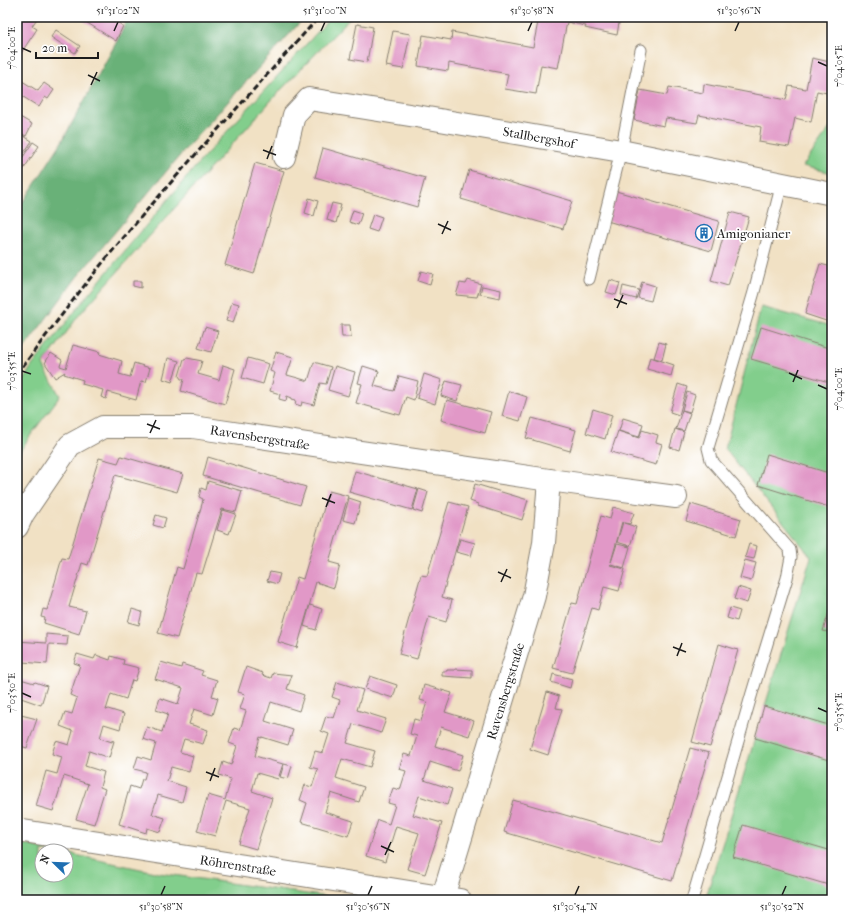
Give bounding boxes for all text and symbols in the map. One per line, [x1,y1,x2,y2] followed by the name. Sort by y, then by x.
[96,5,140,17] text: 51°31'02"N
[303,5,347,17] text: 51°31'00"N
[510,5,554,17] text: 51°30'58"N
[717,5,762,17] text: 51°30'56"N
[6,27,18,69] text: 7°04'00"E
[36,34,98,60] scale bar
[42,41,67,55] text: 20 m
[833,45,845,87] text: 7°04'05"E
[502,124,579,152] street label: Stallbergshof
[694,223,714,243] building icon: Amigonianer
[716,226,791,241] place label: Amigonianer
[6,352,18,390] text: 7°03'55"E
[833,368,845,410] text: 7°04'00"E
[209,422,311,453] street label: Ravensbergstraße
[484,640,528,741] street label: Ravensbergstraße
[6,673,18,713] text: 7°03'50"E
[833,693,845,731] text: 7°03'55"E
[34,843,74,883] north arrow
[38,852,53,866] text: N
[199,852,278,879] street label: Röhrenstraße
[139,901,183,913] text: 51°30'58"N
[346,901,391,913] text: 51°30'56"N
[553,901,598,913] text: 51°30'54"N
[760,901,805,913] text: 51°30'52"N

